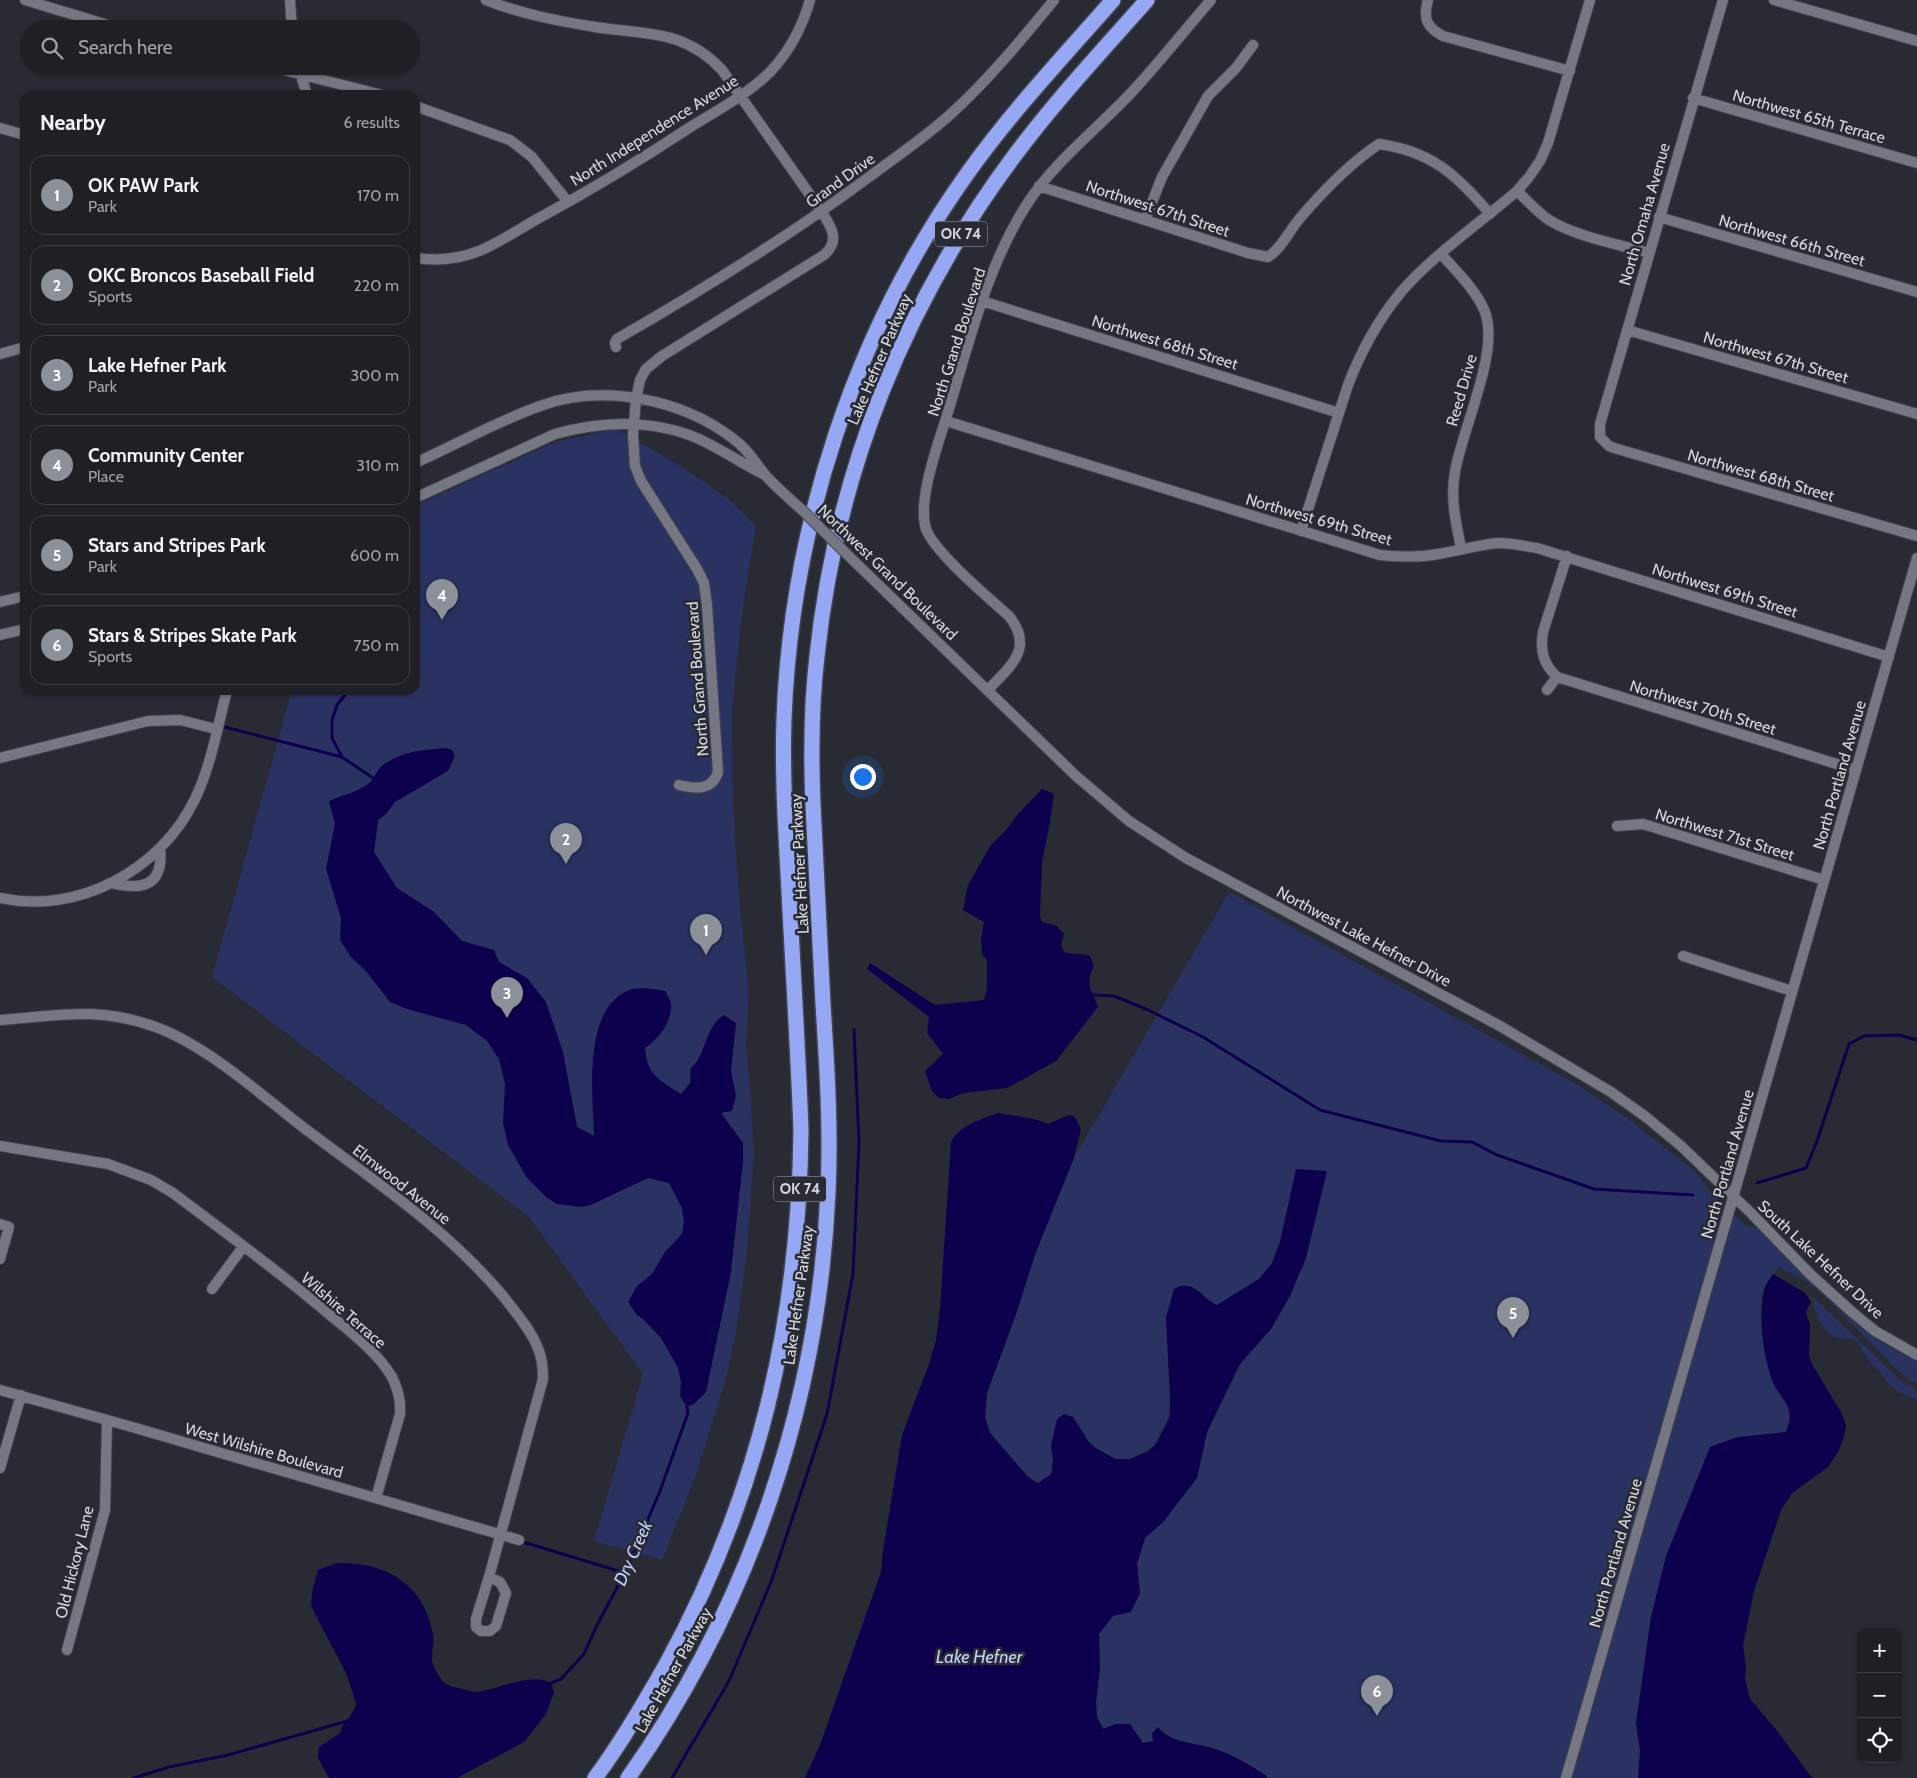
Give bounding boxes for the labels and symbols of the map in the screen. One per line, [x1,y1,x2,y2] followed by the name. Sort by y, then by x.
[567,71,742,190] street label: North Independence Avenue
[1730,86,1887,147] street label: Northwest 65th Terrace
[1615,141,1674,287] street label: North Omaha Avenue
[802,149,878,212] street label: Grand Drive
[1084,176,1233,241] street label: Northwest 67th Street
[1717,211,1868,271] street label: Northwest 66th Street
[935,222,987,246] road number: OK 74
[923,266,989,419] street label: North Grand Boulevard
[843,291,916,428] street label: Lake Hefner Parkway
[1090,311,1241,374] street label: Northwest 68th Street
[1701,328,1851,387] street label: Northwest 67th Street
[1442,352,1481,428] street label: Reed Drive
[1685,445,1837,506] street label: Northwest 68th Street
[1244,490,1395,550] street label: Northwest 69th Street
[814,501,961,644] street label: Northwest Grand Boulevard
[1650,559,1800,622] street label: Northwest 69th Street
[426,579,458,620] pin: 4
[683,601,712,757] street label: North Grand Boulevard
[1627,676,1779,739] street label: Northwest 70th Street
[1809,698,1870,852] street label: North Portland Avenue
[850,764,876,790] your location
[786,793,813,935] street label: Lake Hefner Parkway
[1653,804,1797,865] street label: Northwest 71st Street
[550,823,582,864] pin: 2
[1273,882,1454,991] street label: Northwest Lake Hefner Drive
[690,914,722,955] pin: 1
[491,977,523,1018] pin: 3
[1697,1087,1758,1241] street label: North Portland Avenue
[349,1140,454,1228] street label: Elmwood Avenue
[774,1176,826,1202] road number: OK 74
[1754,1196,1887,1322] street label: South Lake Hefner Drive
[779,1224,818,1366] street label: Lake Hefner Parkway
[297,1268,390,1352] street label: Wilshire Terrace
[1497,1297,1529,1338] pin: 5
[183,1419,345,1482] street label: West Wilshire Boulevard
[1585,1476,1646,1630] street label: North Portland Avenue
[51,1504,98,1620] street label: Old Hickory Lane
[609,1516,658,1589] water label: Dry Creek
[631,1604,716,1736] street label: Lake Hefner Parkway
[936,1646,1024,1668] water label: Lake Hefner
[1361,1675,1393,1716] pin: 6

